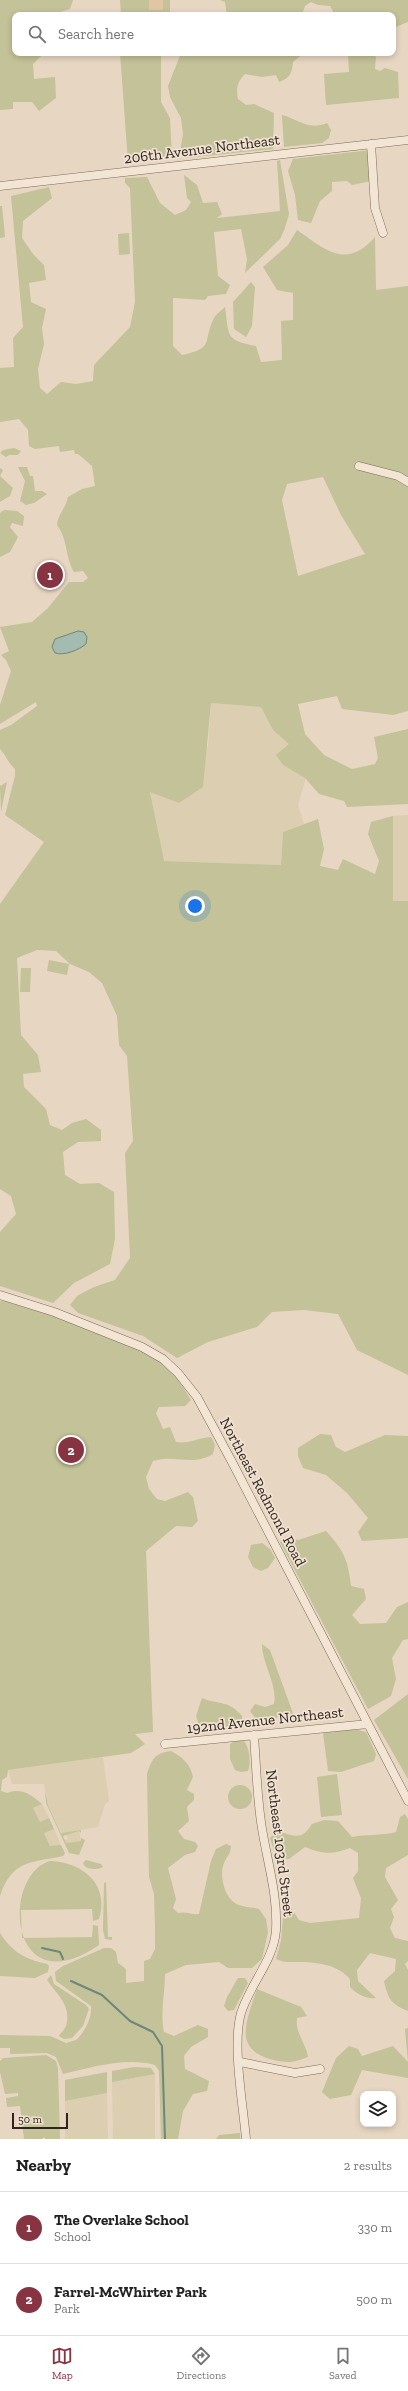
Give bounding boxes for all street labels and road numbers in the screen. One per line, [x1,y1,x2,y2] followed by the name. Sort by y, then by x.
[123,130,282,168] street label: 206th Avenue Northeast
[216,1414,310,1570] street label: Northeast Redmond Road
[186,1703,345,1737] street label: 192nd Avenue Northeast
[262,1769,298,1918] street label: Northeast 103rd Street

